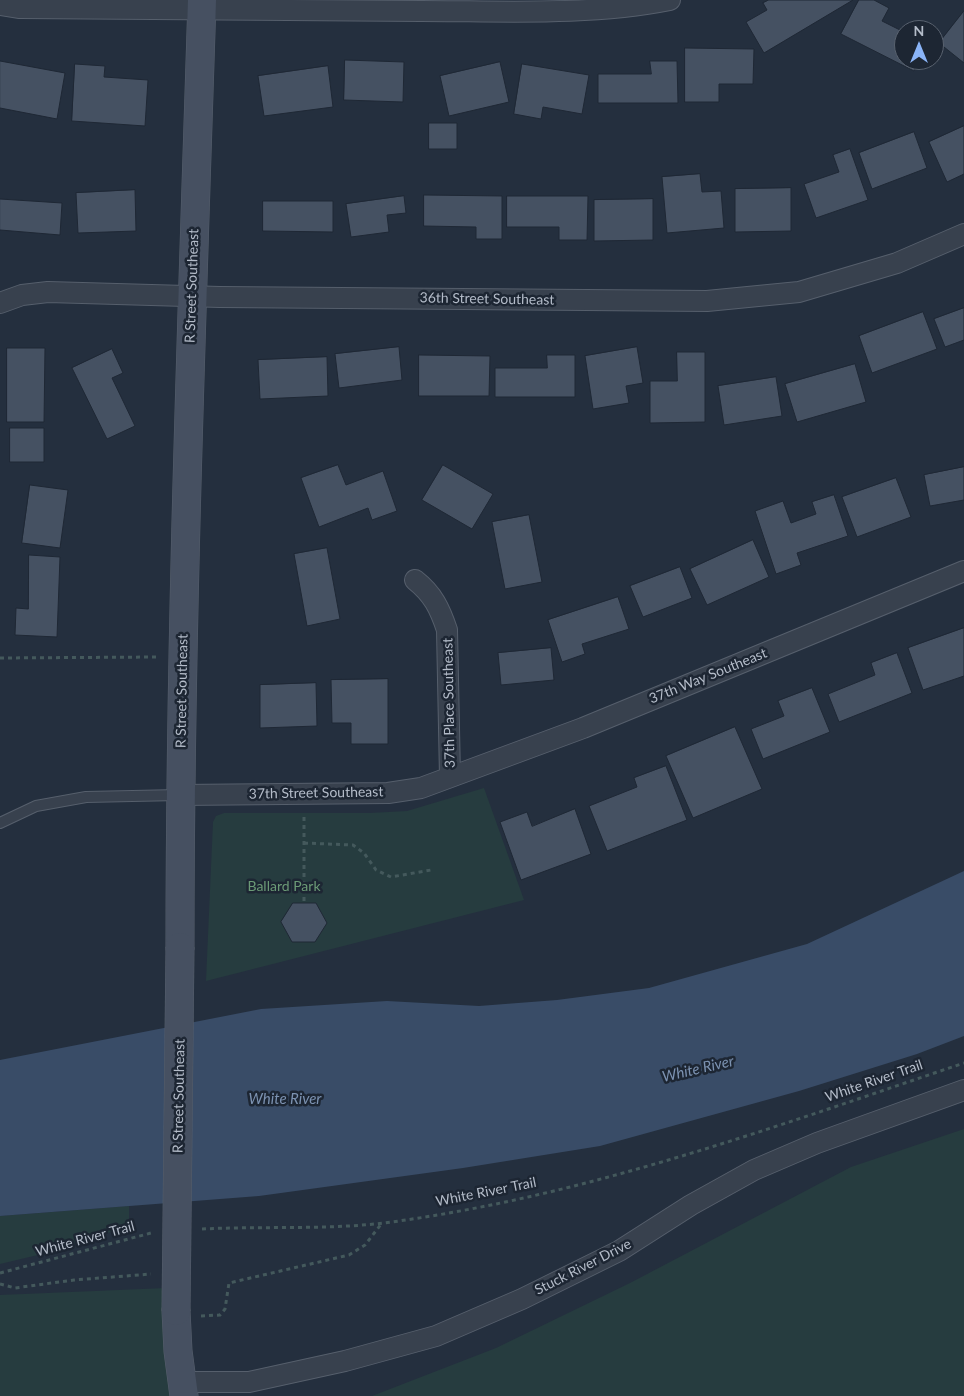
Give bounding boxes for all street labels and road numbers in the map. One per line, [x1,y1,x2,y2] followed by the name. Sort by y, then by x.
[182,229,202,343] street label: R Street Southeast
[420,289,554,309] street label: 36th Street Southeast
[173,634,191,748] street label: R Street Southeast
[439,638,459,768] street label: 37th Place Southeast
[647,645,769,707] street label: 37th Way Southeast
[249,783,383,803] street label: 37th Street Southeast
[170,1039,188,1153] street label: R Street Southeast
[823,1056,925,1106] street label: White River Trail
[434,1174,538,1210] street label: White River Trail
[34,1218,136,1260] street label: White River Trail
[532,1235,634,1299] street label: Stuck River Drive

